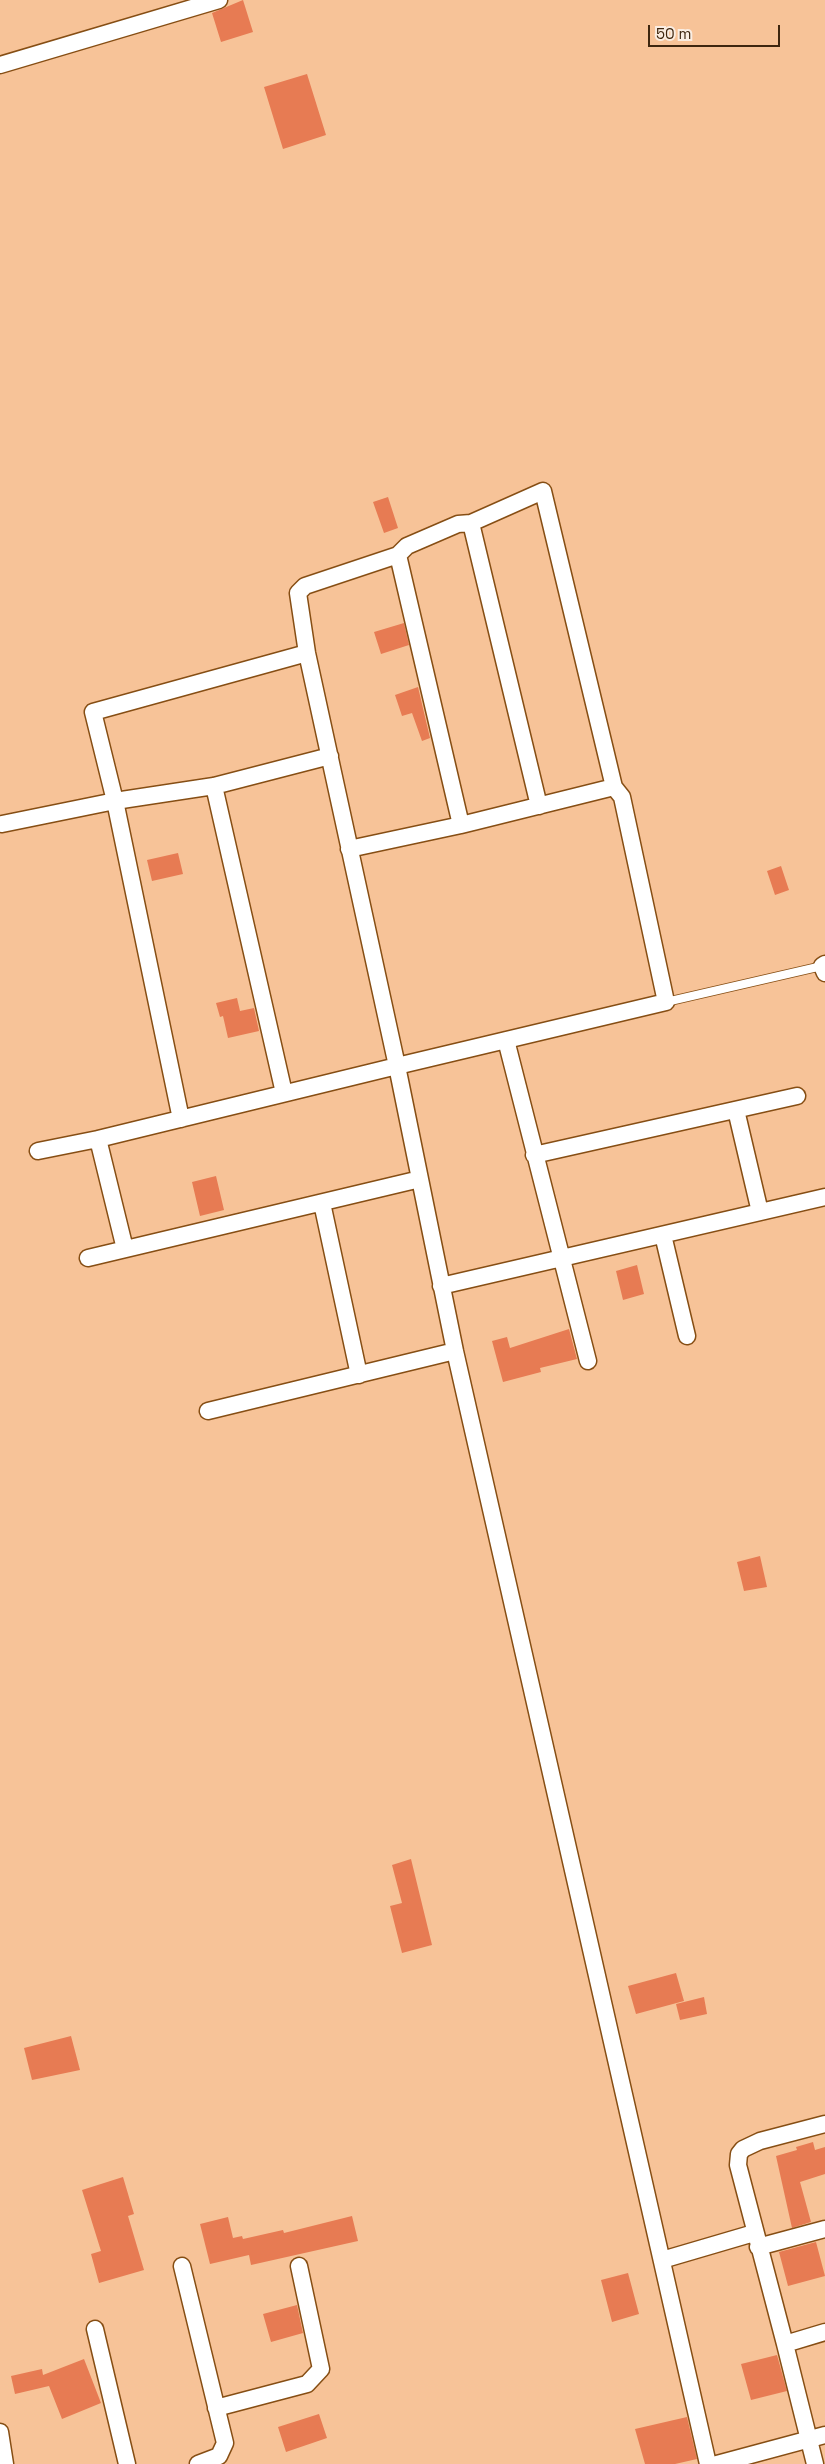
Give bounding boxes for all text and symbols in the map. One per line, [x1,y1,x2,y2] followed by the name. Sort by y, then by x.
[650,15,782,47] scale bar
[656,24,691,43] text: 50 m

